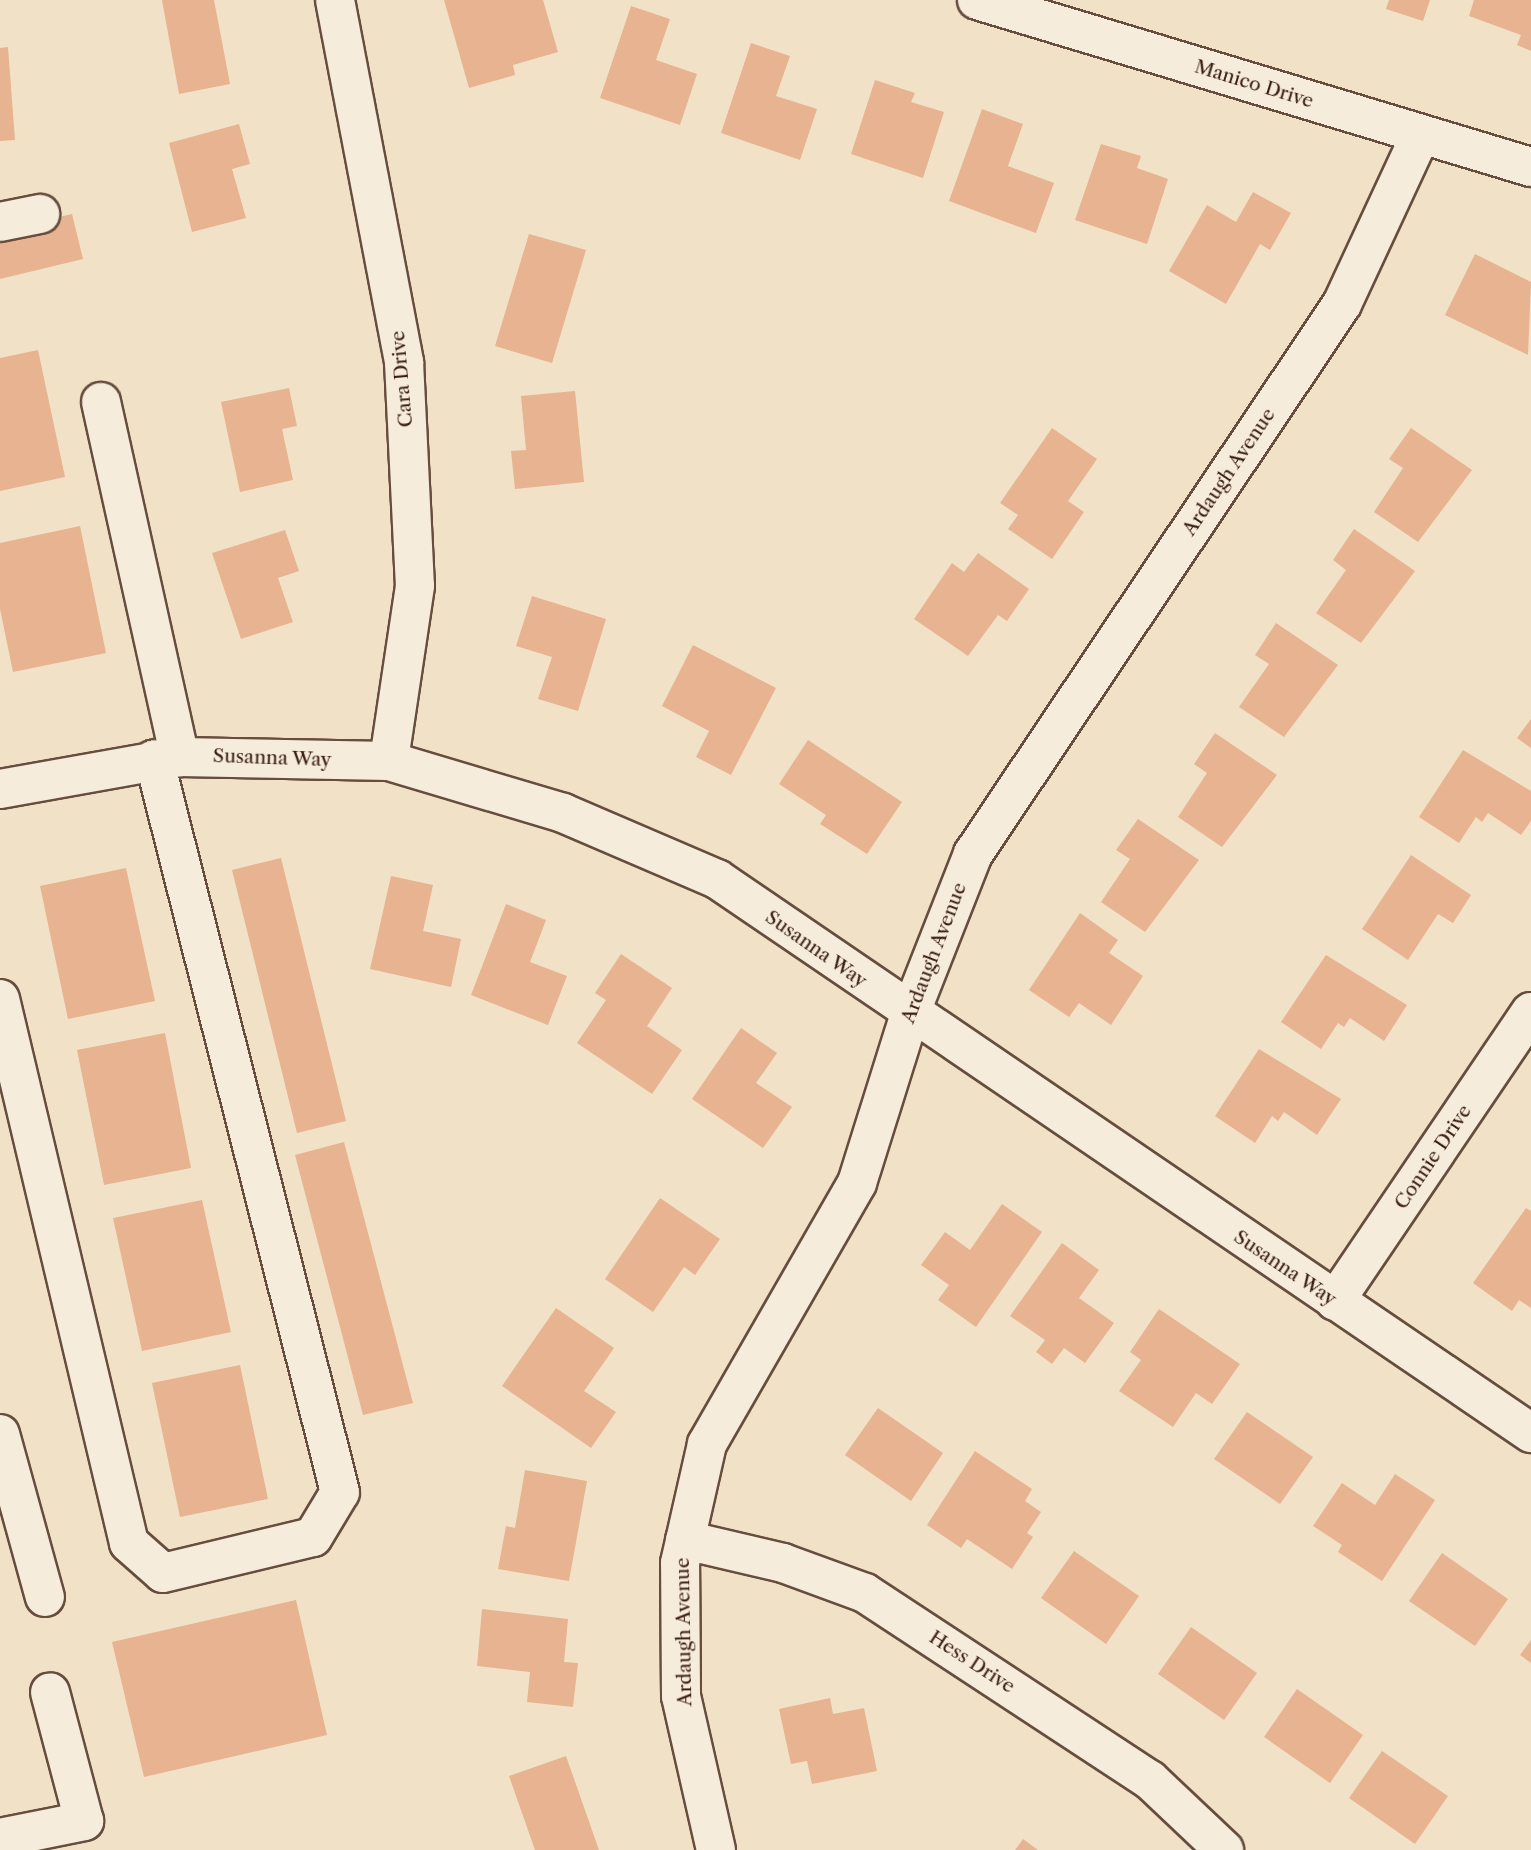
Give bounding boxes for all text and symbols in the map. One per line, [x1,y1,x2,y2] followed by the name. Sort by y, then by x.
[1192,55,1316,113] street label: Manico Drive
[386,330,418,428] street label: Cara Drive
[1178,404,1280,540] street label: Ardaugh Avenue
[212,745,332,771] street label: Susanna Way
[897,879,971,1027] street label: Ardaugh Avenue
[761,905,871,993] street label: Susanna Way
[1390,1100,1476,1214] street label: Connie Drive
[1229,1225,1341,1311] street label: Susanna Way
[671,1557,697,1707] street label: Ardaugh Avenue
[925,1626,1019,1698] street label: Hess Drive

